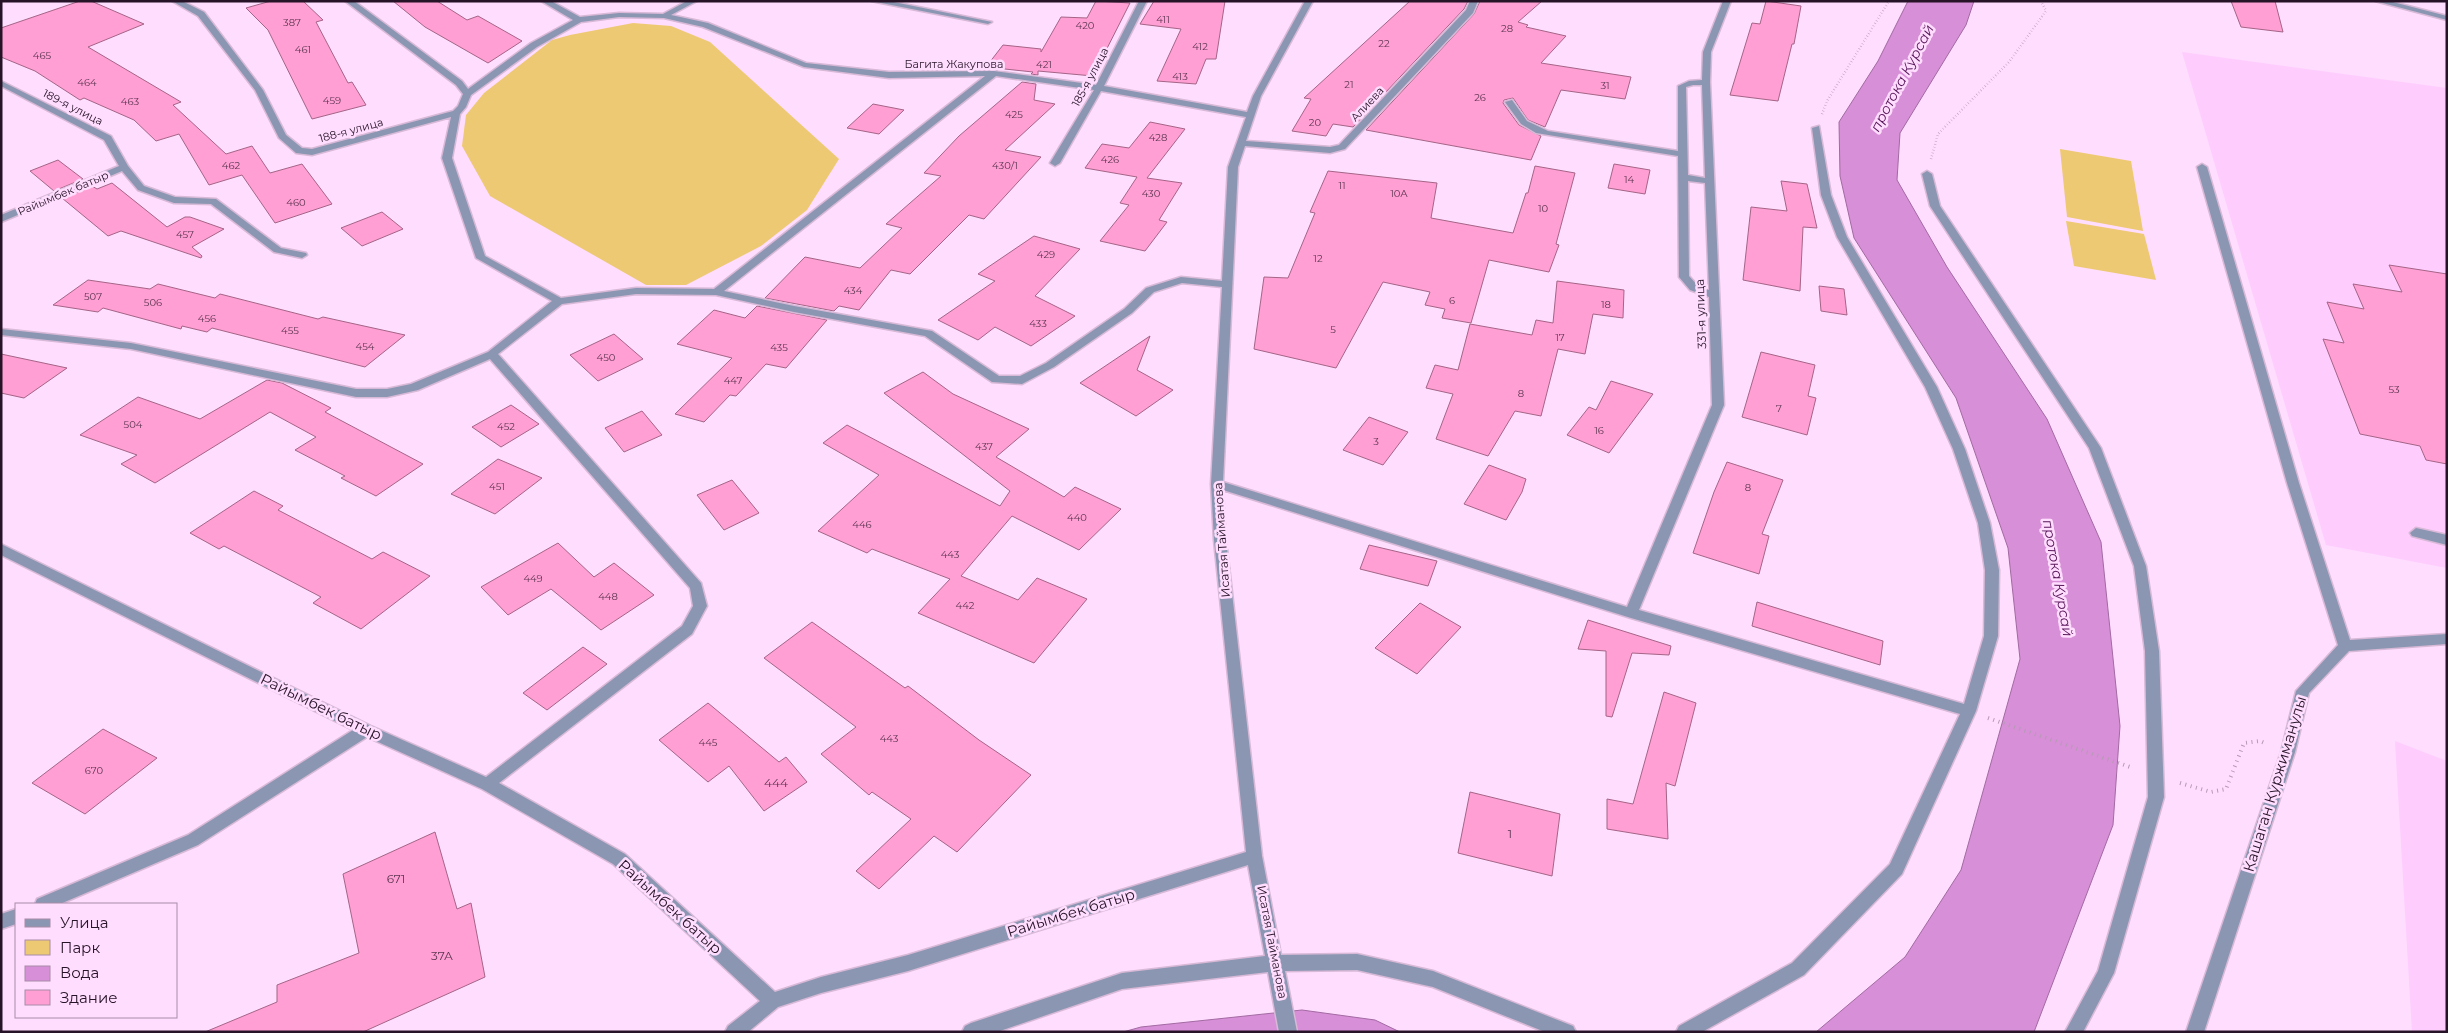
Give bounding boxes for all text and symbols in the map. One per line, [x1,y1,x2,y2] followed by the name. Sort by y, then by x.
[1156,13,1170,26] house number: 411
[283,16,301,29] house number: 387
[1076,19,1095,32] house number: 420
[1866,21,1938,135] water label: протока Курсай
[1501,22,1513,35] house number: 28
[1378,37,1390,50] house number: 22
[1192,40,1208,53] house number: 412
[295,43,311,56] house number: 461
[1069,45,1111,109] street label: 185-я улица
[33,49,52,62] house number: 465
[905,57,1003,71] street label: Багита Жакупова
[1036,58,1052,71] house number: 421
[1172,70,1188,83] house number: 413
[77,76,97,89] house number: 464
[1344,78,1354,91] house number: 21
[1600,79,1610,92] house number: 31
[1347,84,1387,124] street label: Алиева
[41,86,105,128] street label: 189-я улица
[1474,91,1486,104] house number: 26
[323,94,341,107] house number: 459
[121,95,140,108] house number: 463
[1005,108,1023,121] house number: 425
[317,115,385,145] street label: 188-я улица
[1309,116,1322,129] house number: 20
[1149,131,1167,144] house number: 428
[1101,153,1119,166] house number: 426
[222,159,241,172] house number: 462
[992,159,1018,172] house number: 430/1
[15,168,111,218] street label: Райымбек батыр
[1624,173,1634,186] house number: 14
[1338,179,1346,192] house number: 11
[1142,187,1161,200] house number: 430
[1390,187,1408,200] house number: 10А
[286,196,306,209] house number: 460
[1538,202,1548,215] house number: 10
[176,228,194,241] house number: 457
[1037,248,1055,261] house number: 429
[1313,252,1323,265] house number: 12
[1692,279,1709,349] street label: 331-я улица
[844,284,863,297] house number: 434
[84,290,102,303] house number: 507
[1449,294,1455,307] house number: 6
[144,296,162,309] house number: 506
[1601,298,1611,311] house number: 18
[198,312,216,325] house number: 456
[1029,317,1047,330] house number: 433
[1330,323,1336,336] house number: 5
[281,324,299,337] house number: 455
[1555,331,1565,344] house number: 17
[356,340,375,353] house number: 454
[770,341,788,354] house number: 435
[597,351,616,364] house number: 450
[724,374,742,387] house number: 447
[2388,383,2400,396] house number: 53
[1518,387,1524,400] house number: 8
[1776,402,1782,415] house number: 7
[124,418,143,431] house number: 504
[497,420,515,433] house number: 452
[1594,424,1604,437] house number: 16
[1373,435,1379,448] house number: 3
[975,440,993,453] house number: 437
[489,480,505,493] house number: 451
[1745,481,1751,494] house number: 8
[1210,482,1233,598] street label: Исатая Тайманова
[1067,511,1087,524] house number: 440
[852,518,872,531] house number: 446
[2039,518,2077,638] water label: протока Курсай
[941,548,960,561] house number: 443
[523,572,543,585] house number: 449
[598,590,618,603] house number: 448
[956,599,975,612] house number: 442
[257,669,385,744] street label: Райымбек батыр
[2239,694,2310,874] street label: Кашаган Куржиманулы
[880,732,899,745] house number: 443
[699,736,718,749] house number: 445
[85,764,104,777] house number: 670
[764,775,788,790] house number: 444
[1508,826,1512,841] house number: 1
[615,855,726,958] street label: Райымбек батыр
[387,871,405,886] house number: 671
[1005,884,1137,941] street label: Райымбек батыр
[1254,884,1291,1000] street label: Исатая Тайманова
[15,903,178,1018] legend
[60,913,108,932] text: Улица
[60,938,100,957] text: Парк
[431,948,453,963] house number: 37А
[60,963,99,982] text: Вода
[60,988,118,1007] text: Здание

